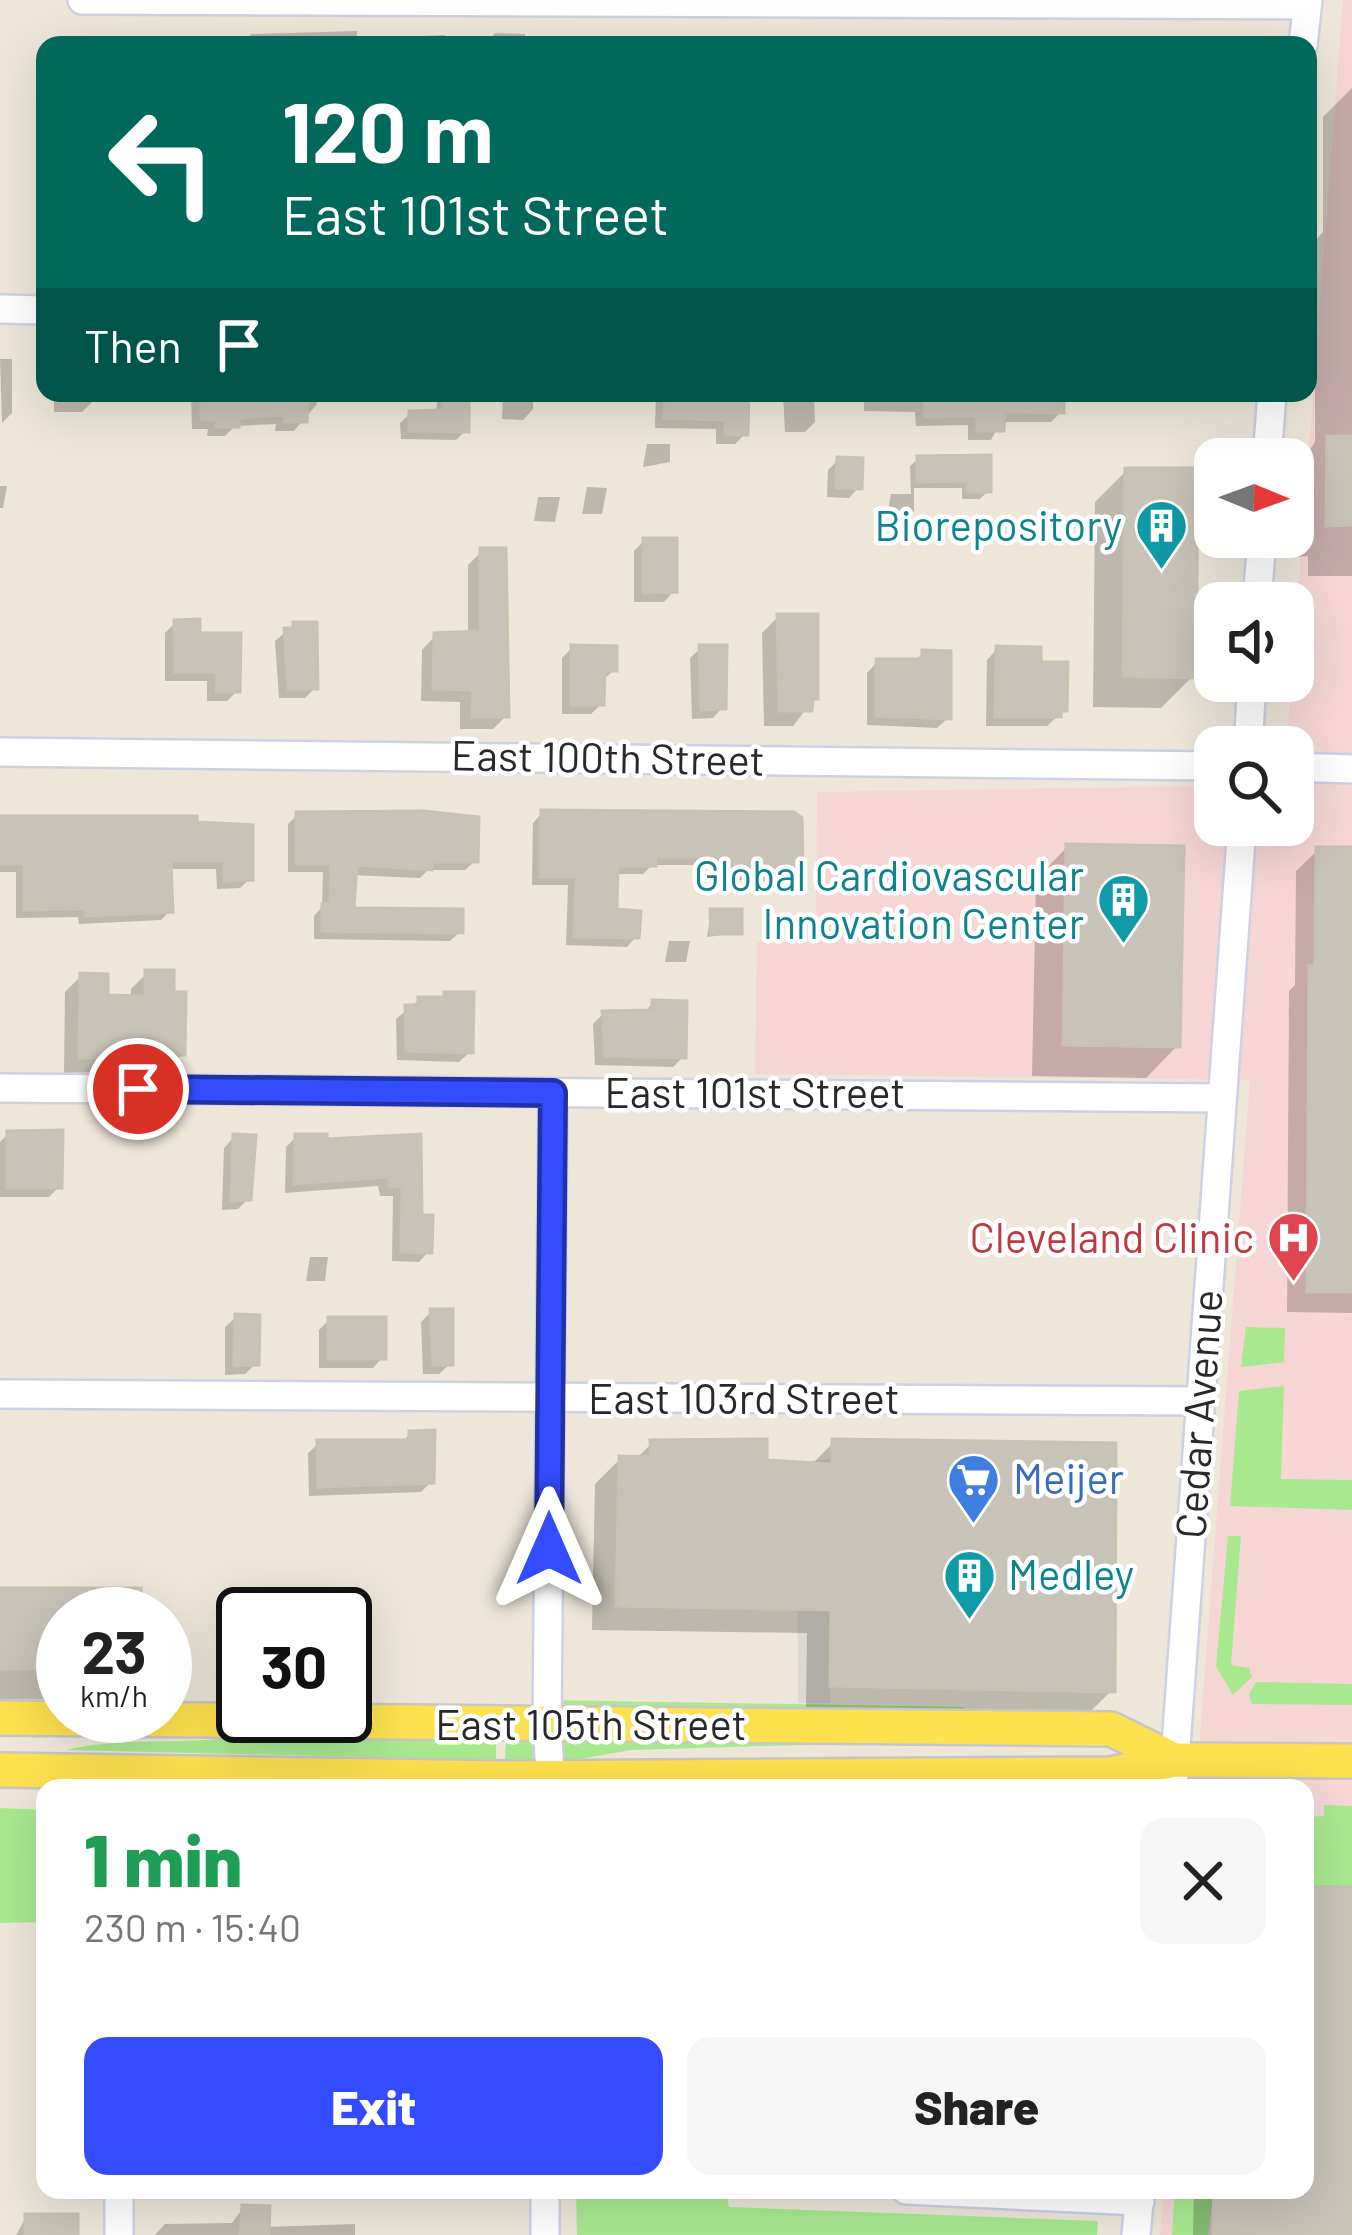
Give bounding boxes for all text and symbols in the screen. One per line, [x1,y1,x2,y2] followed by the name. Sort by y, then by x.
[282,79,494,180] text: 120 m
[84,84,240,240] icon: left
[282,181,669,246] text: East 101st Street
[206,312,272,378] icon: arrive
[84,318,182,372] text: Then
[1194,438,1314,558] north arrow
[1194,438,1314,846] map controls
[1133,498,1189,572] building icon: Biorepository
[875,499,1122,550] place label: Biorepository
[1194,582,1314,702] button: sound
[1194,726,1314,846] button: search
[451,728,765,784] street label: East 100th Street
[694,849,1084,947] place label: Global Cardiovascular Innovation Center
[1095,872,1151,946] building icon: Global Cardiovascular Innovation Center
[87,1038,189,1140] pin
[105,1056,171,1122] icon: arrive
[604,1066,906,1116] street label: East 101st Street
[1265,1210,1321,1284] hospital icon: Cleveland Clinic
[970,1211,1254,1261] place label: Cleveland Clinic
[1163,1288,1231,1540] street label: Cedar Avenue
[588,1372,900,1422] street label: East 103rd Street
[946,1451,1002,1525] supermarket icon: Meijer
[1013,1452,1124,1503] place label: Meijer
[486,1486,612,1612] position arrow
[941,1547,997,1621] building icon: Medley
[1008,1548,1134,1599] place label: Medley
[216,1587,372,1743] speed limit sign: 30
[81,1614,147,1686] text: 23
[80,1677,148,1713] text: km/h
[435,1698,747,1748] street label: East 105th Street
[84,1815,242,1901] text: 1 min
[1140,1818,1266,1944] button: close
[84,1903,301,1950] text: 230 m · 15:40
[84,2037,663,2175] button: Exit
[687,2037,1266,2175] button: Share

